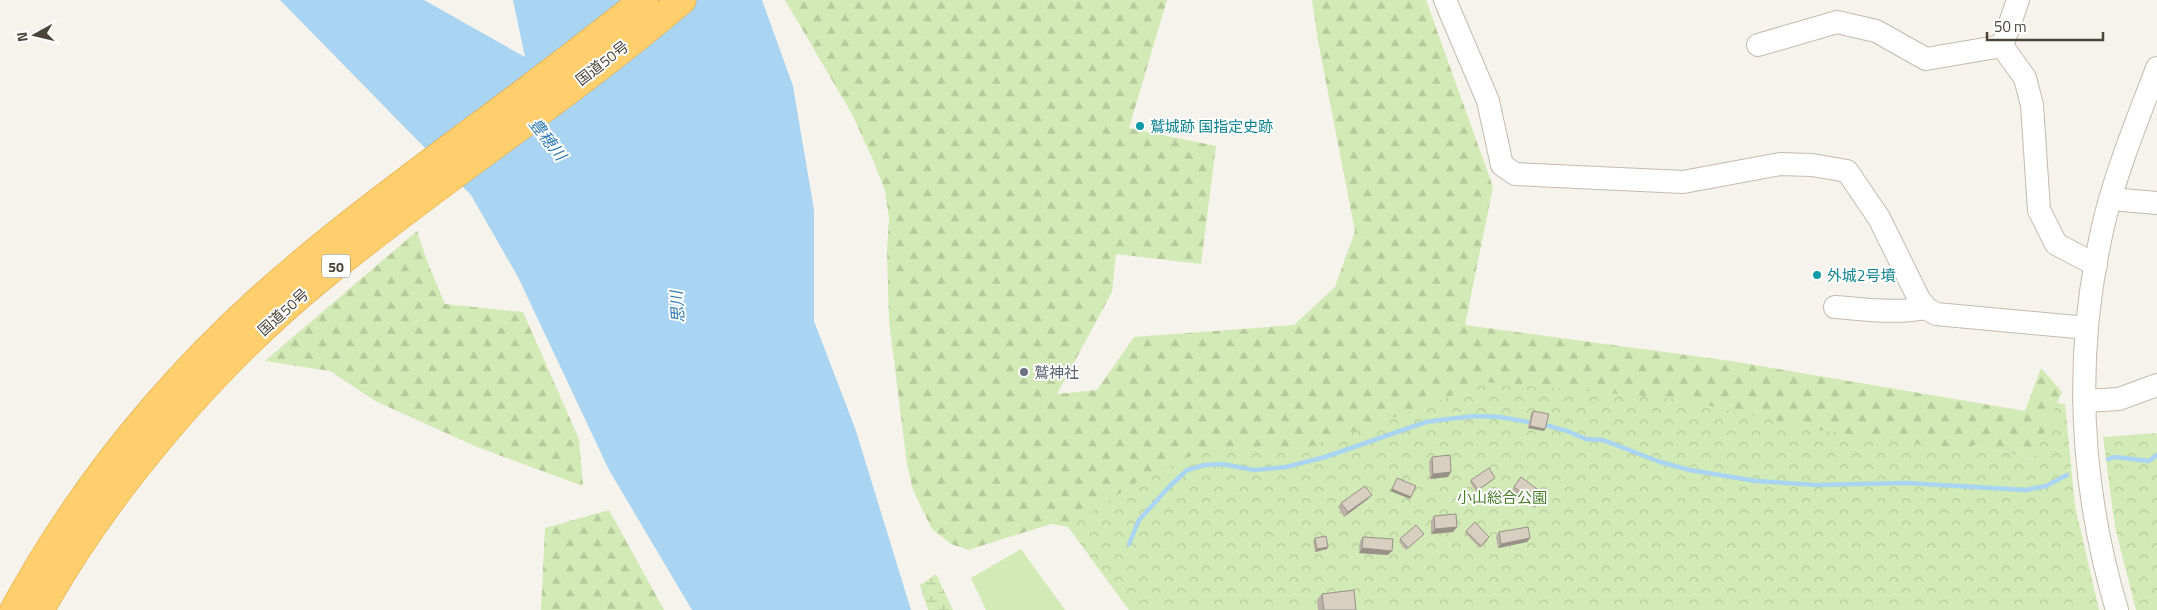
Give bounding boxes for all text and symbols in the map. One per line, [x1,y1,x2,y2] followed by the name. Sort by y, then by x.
[10,10,60,60] north arrow
[1987,10,2103,42] scale bar
[1994,15,2027,38] text: 50 m
[11,31,33,43] text: N
[571,35,633,91] street label: 国道50号
[524,113,573,167] water label: 豊穂川
[1150,115,1273,138] place label: 鷲城跡 国指定史跡
[1134,120,1146,132] marker: 鷲城跡 国指定史跡
[322,255,350,278] road number: 50
[1827,264,1895,287] place label: 外城2号墳
[1811,269,1823,281] marker: 外城2号墳
[252,283,314,341] street label: 国道50号
[664,288,690,324] water label: 思川
[1034,361,1079,384] place label: 鷲神社
[1018,366,1030,378] marker: 鷲神社
[1457,486,1547,509] park label: 小山総合公園

